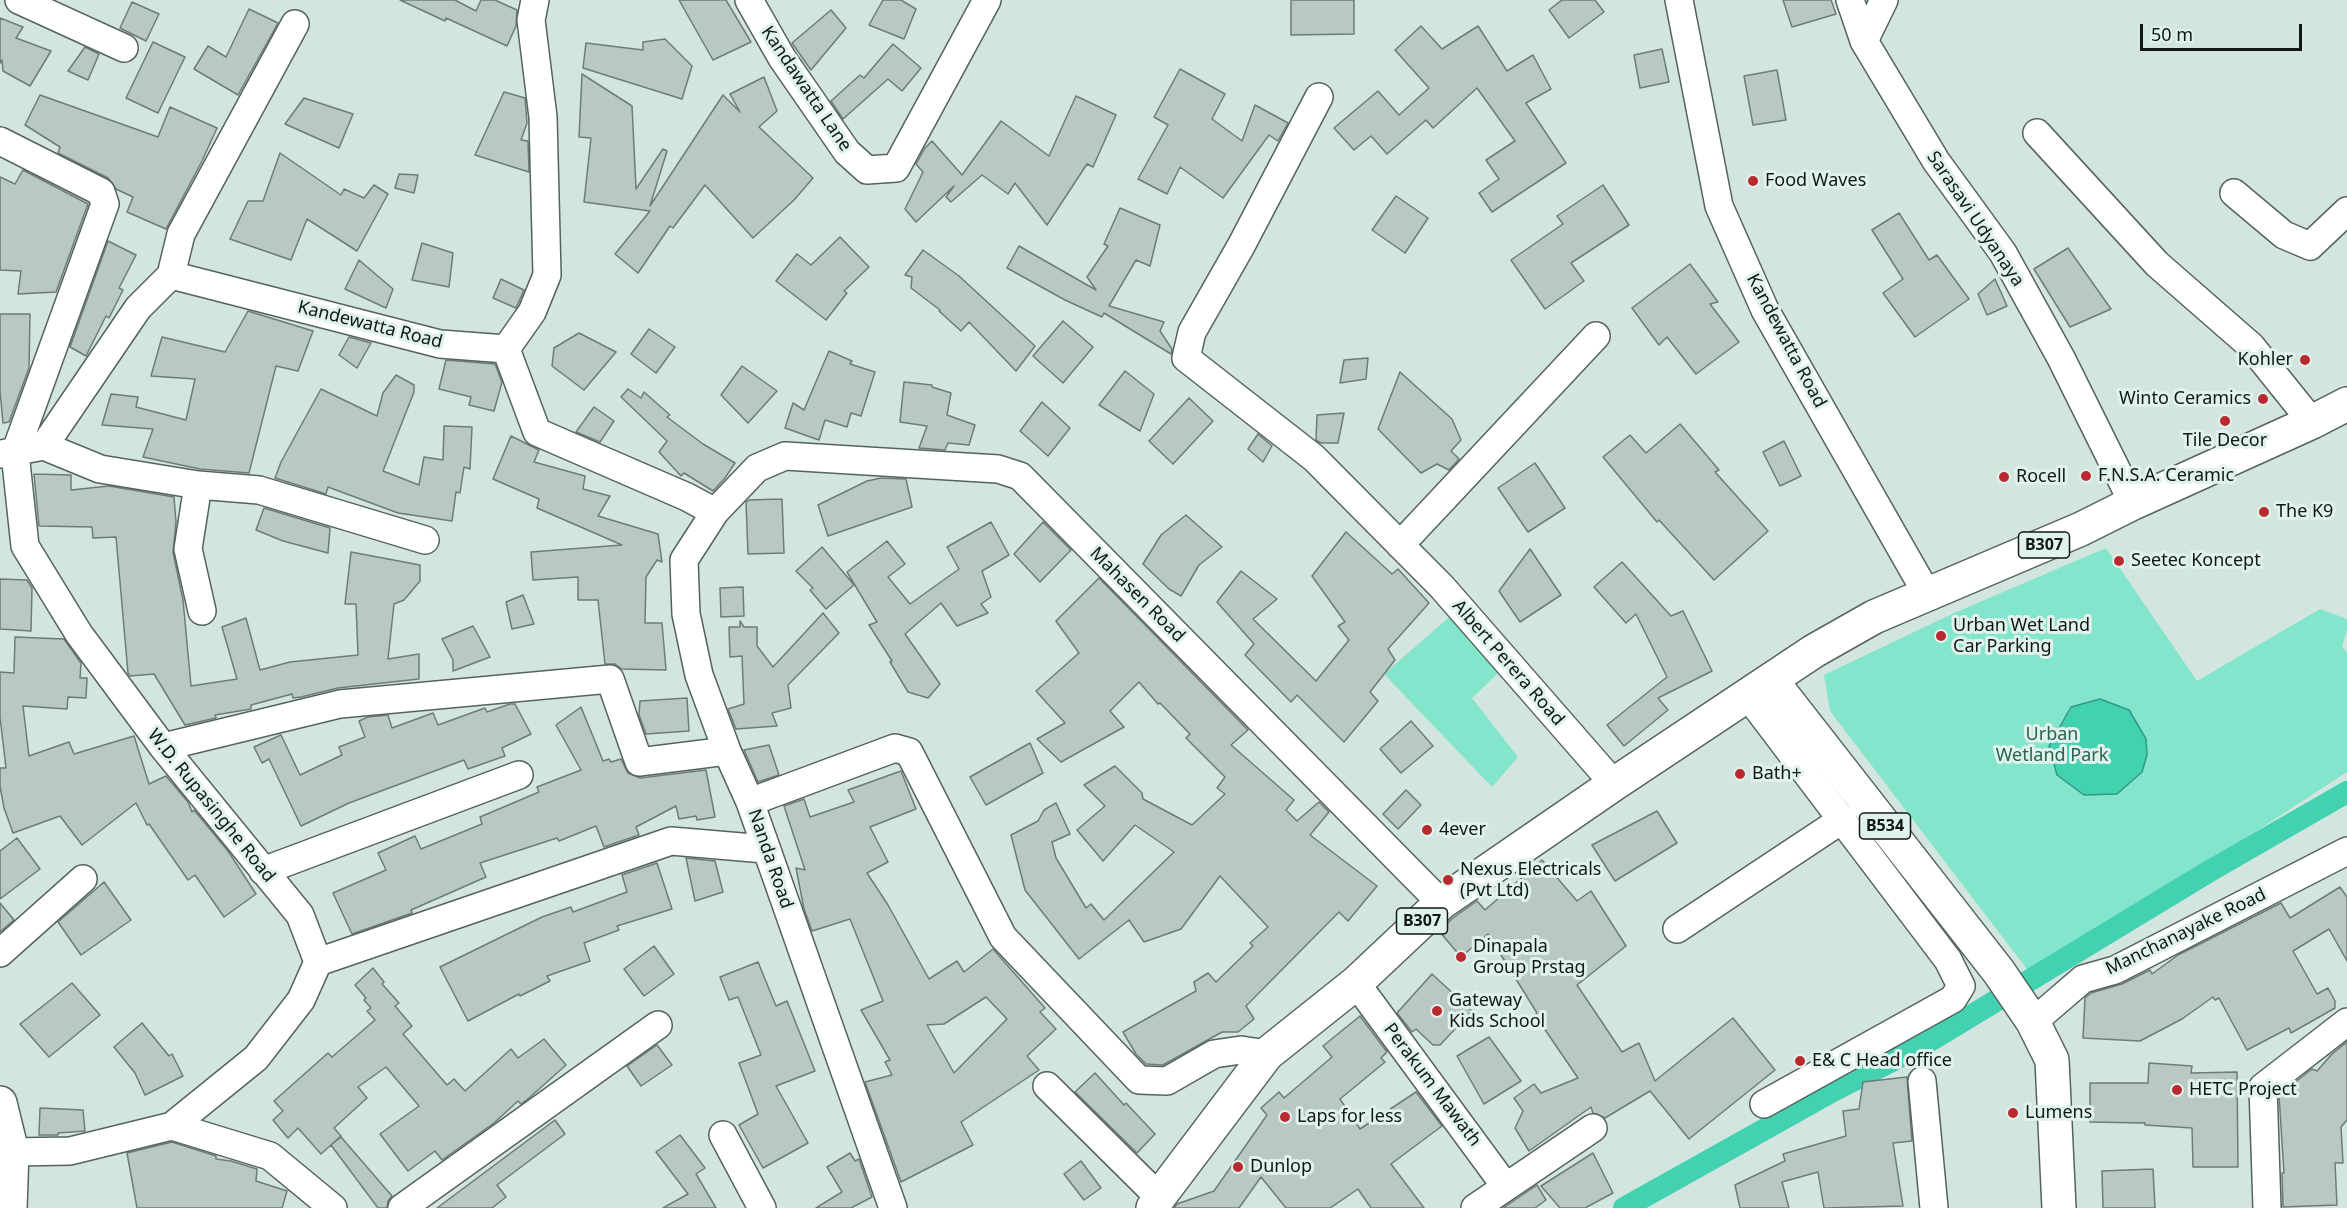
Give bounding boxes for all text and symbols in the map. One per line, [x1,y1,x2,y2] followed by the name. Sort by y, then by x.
[2143,12,2305,50] scale bar
[756,22,856,156] street label: Kandawatta Lane
[2151,22,2193,46] text: 50 m
[1922,147,2028,291] street label: Sarasavi Udyanaya
[1765,170,1866,192] place label: Food Waves
[1746,174,1760,188] marker: Food Waves
[1742,270,1830,412] street label: Kandewatta Road
[295,297,445,353] street label: Kandewatta Road
[2238,349,2293,371] place label: Kohler
[2298,353,2312,367] marker: Kohler
[2119,388,2251,410] place label: Winto Ceramics
[2256,392,2270,406] marker: Winto Ceramics
[2218,414,2232,428] marker: Tile Decor
[2183,430,2267,452] place label: Tile Decor
[2098,465,2234,487] place label: F.N.S.A. Ceramic
[2016,466,2066,488] place label: Rocell
[2079,469,2093,483] marker: F.N.S.A. Ceramic
[1997,470,2011,484] marker: Rocell
[2276,501,2333,523] place label: The K9
[2257,505,2271,519] marker: The K9
[2018,532,2070,558] road number: B307
[1085,543,1189,647] street label: Mahasen Road
[2131,550,2261,572] place label: Seetec Koncept
[2112,554,2126,568] marker: Seetec Koncept
[1448,596,1568,730] street label: Albert Perera Road
[1953,615,2090,658] place label: Urban Wet Land Car Parking
[1934,629,1948,643] marker: Urban Wet Land Car Parking
[1996,724,2108,766] park label: Urban Wetland Park
[143,725,279,887] street label: W.D. Rupasinghe Road
[1752,763,1802,785] place label: Bath+
[1733,767,1747,781] marker: Bath+
[743,806,797,912] street label: Nanda Road
[1860,813,1910,839] road number: B534
[1439,819,1486,841] place label: 4ever
[1420,823,1434,837] marker: 4ever
[1460,859,1601,902] place label: Nexus Electricals (Pvt Ltd)
[1441,873,1455,887] marker: Nexus Electricals (Pvt Ltd)
[2102,884,2270,980] street label: Manchanayake Road
[1396,908,1448,934] road number: B307
[1473,936,1586,978] place label: Dinapala Group Prstag
[1454,950,1468,964] marker: Dinapala Group Prstag
[1449,990,1545,1032] place label: Gateway Kids School
[1430,1004,1444,1018] marker: Gateway Kids School
[1379,1019,1485,1151] street label: Perakum Mawath
[1812,1050,1952,1072] place label: E& C Head office
[1793,1054,1807,1068] marker: E& C Head office
[2189,1079,2297,1101] place label: HETC Project
[2170,1083,2184,1097] marker: HETC Project
[2025,1102,2092,1124] place label: Lumens
[1297,1106,1402,1128] place label: Laps for less
[2006,1106,2020,1120] marker: Lumens
[1278,1110,1292,1124] marker: Laps for less
[1250,1156,1312,1178] place label: Dunlop
[1231,1160,1245,1174] marker: Dunlop

